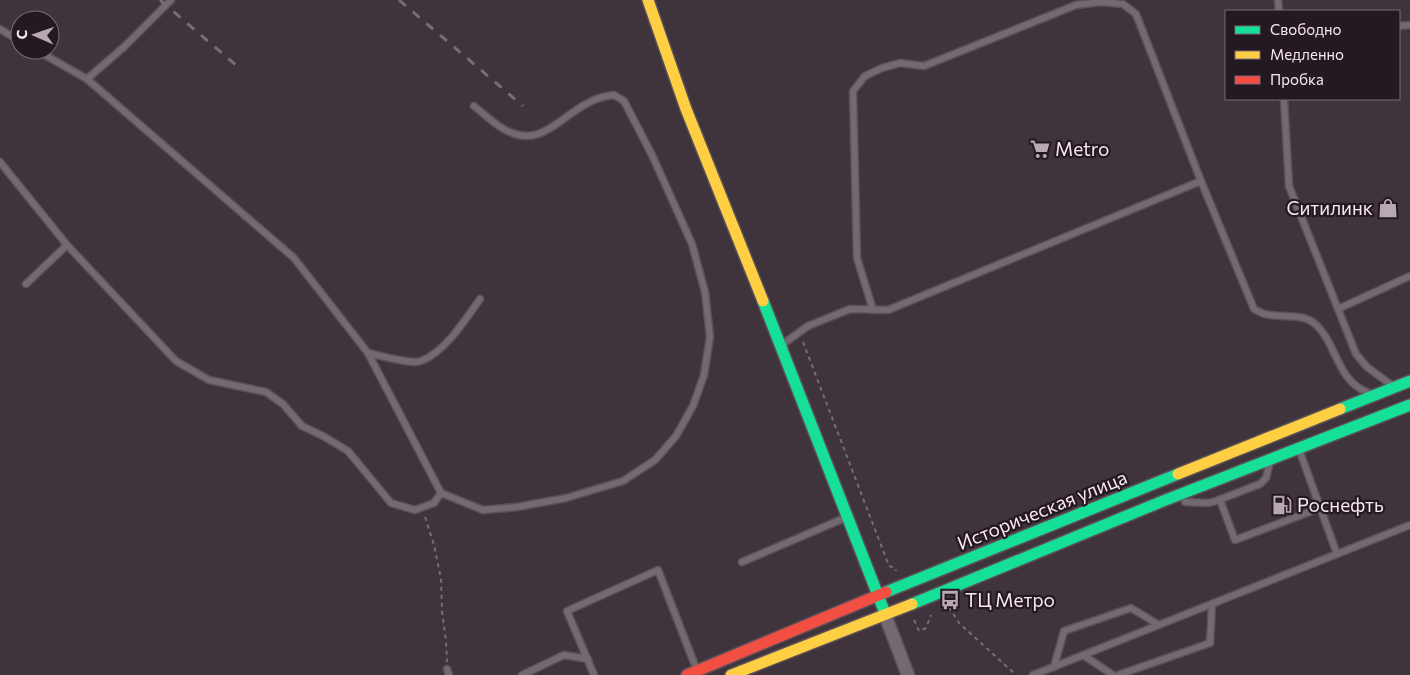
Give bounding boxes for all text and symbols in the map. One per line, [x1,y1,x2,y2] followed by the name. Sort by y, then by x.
[10,10,60,60] north arrow
[1225,10,1400,100] legend
[1270,20,1341,38] text: Свободно
[13,29,30,40] text: С
[1270,45,1344,63] text: Медленно
[1270,70,1324,88] text: Пробка
[1055,137,1109,160] place label: Metro
[1029,138,1051,160] supermarket icon: Metro
[1286,196,1373,219] place label: Ситилинк
[1377,197,1399,219] shop icon: Ситилинк
[954,465,1130,554] street label: Историческая улица
[1297,493,1384,516] place label: Роснефть
[1271,494,1293,516] fuel station icon: Роснефть
[965,588,1055,611] place label: ТЦ Метро
[939,589,961,611] bus stop icon: ТЦ Метро

